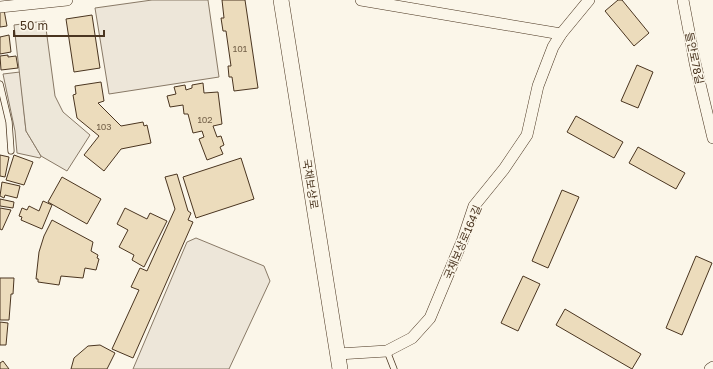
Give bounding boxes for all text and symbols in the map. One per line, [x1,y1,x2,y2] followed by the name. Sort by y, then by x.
[14,12,104,38] scale bar
[20,18,48,33] text: 50 m
[683,31,707,85] street label: 들안로78길
[233,43,248,54] house number: 101
[197,114,213,125] house number: 102
[96,121,112,132] house number: 103
[301,158,321,210] street label: 국채보상로
[441,203,483,281] street label: 국채보상로164길

